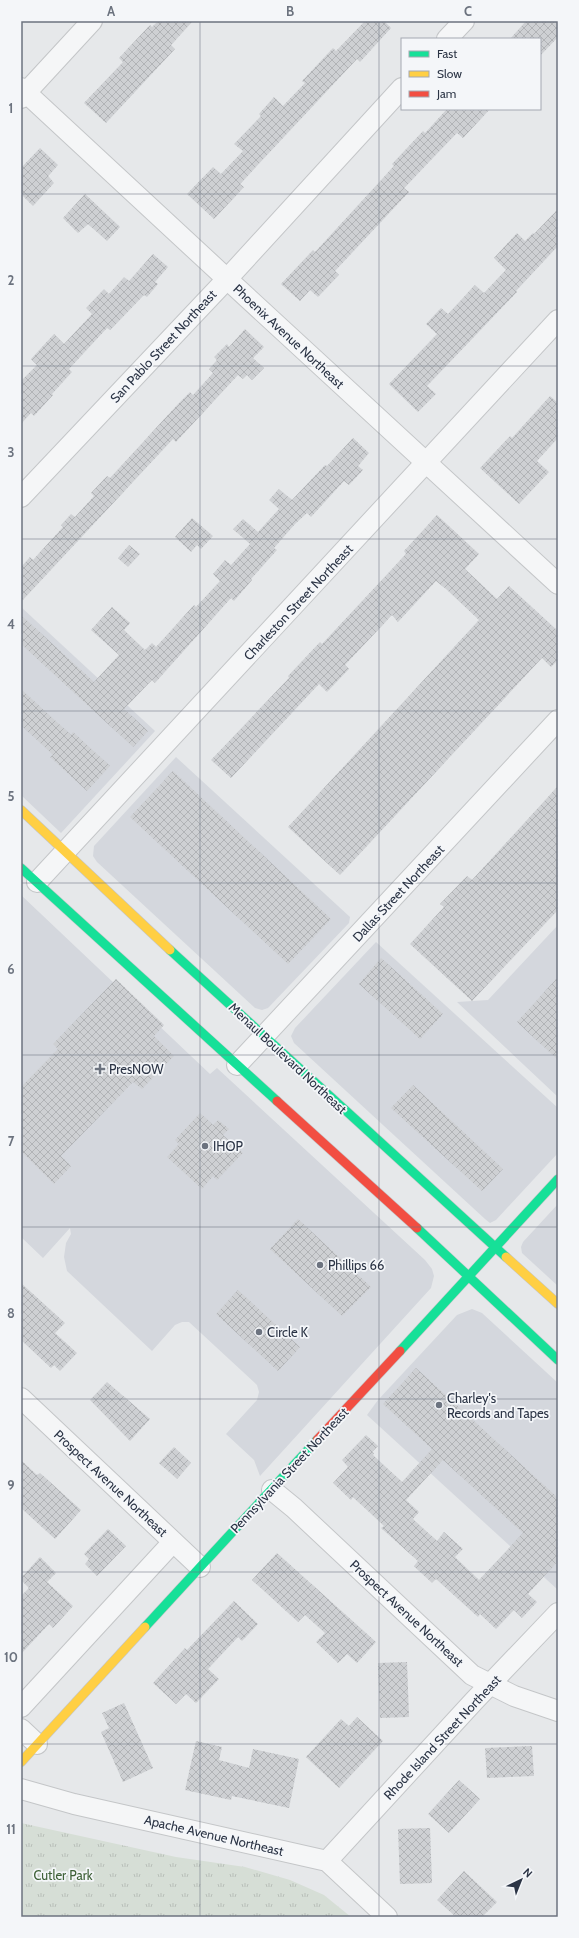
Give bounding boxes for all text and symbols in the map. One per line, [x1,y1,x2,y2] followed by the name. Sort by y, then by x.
[107,3,116,19] text: A
[286,3,294,19] text: B
[464,3,472,19] text: C
[401,38,541,110] legend
[437,46,457,61] text: Fast
[437,66,462,81] text: Slow
[436,86,456,101] text: Jam
[9,100,13,116] text: 1
[8,272,15,288] text: 2
[230,280,348,392] street label: Phoenix Avenue Northeast
[107,286,220,406] street label: San Pablo Street Northeast
[7,444,15,460] text: 3
[240,540,356,663] street label: Charleston Street Northeast
[7,616,15,632] text: 4
[8,788,15,804] text: 5
[349,841,448,945] street label: Dallas Street Northeast
[7,961,15,977] text: 6
[226,999,351,1117] street label: Menaul Boulevard Northeast
[109,1061,164,1077] place label: PresNOW
[94,1063,106,1075] marker: PresNOW
[8,1133,15,1149] text: 7
[213,1138,244,1154] place label: IHOP
[200,1141,210,1151] marker: IHOP
[328,1257,384,1273] place label: Phillips 66
[315,1260,325,1270] marker: Phillips 66
[7,1305,15,1321] text: 8
[267,1324,309,1340] place label: Circle K
[254,1327,264,1337] marker: Circle K
[447,1390,550,1421] place label: Charley's Records and Tapes
[434,1400,444,1410] marker: Charley's Records and Tapes
[227,1403,352,1536] street label: Pennsylvania Street Northeast
[51,1426,172,1540] street label: Prospect Avenue Northeast
[7,1477,15,1493] text: 9
[347,1556,468,1670] street label: Prospect Avenue Northeast
[4,1649,18,1665] text: 10
[380,1671,504,1803] street label: Rhode Island Street Northeast
[143,1811,286,1859] street label: Apache Avenue Northeast
[6,1821,16,1837] text: 11
[501,1860,541,1900] north arrow
[520,1865,535,1880] text: N
[33,1867,93,1883] park label: Cutler Park

